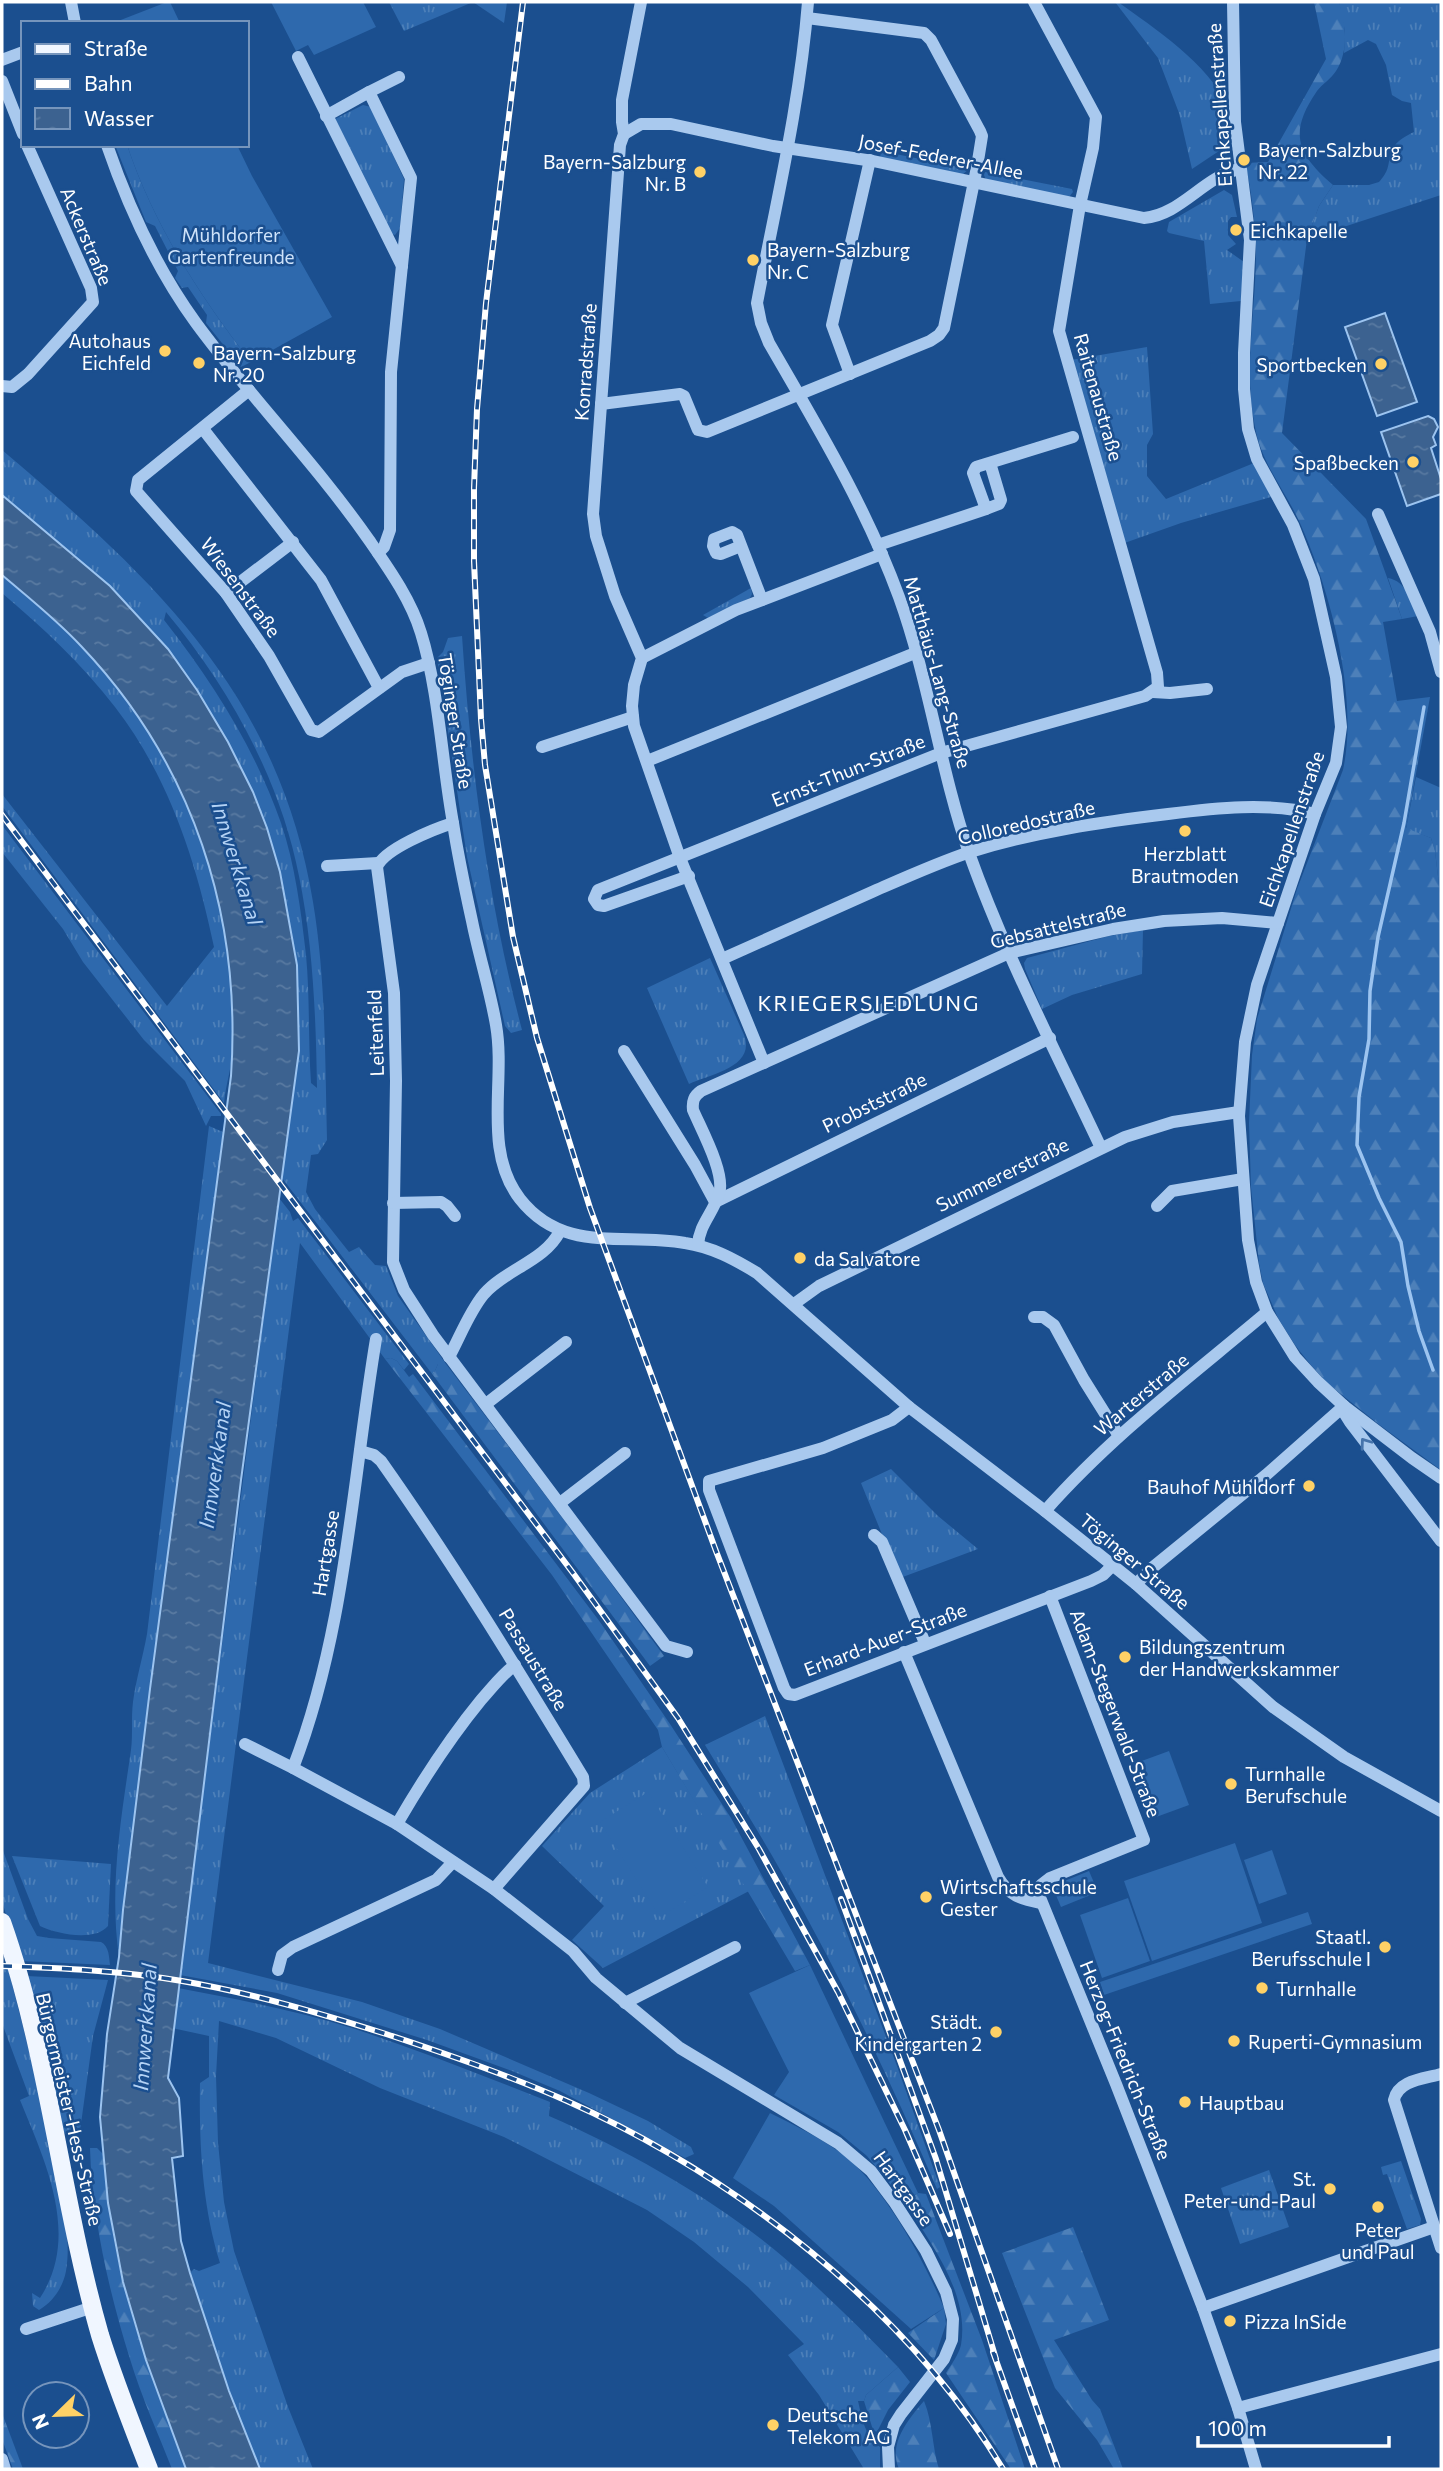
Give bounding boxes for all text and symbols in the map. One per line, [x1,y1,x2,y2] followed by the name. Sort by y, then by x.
[21,21,248,147] legend
[1202,23,1236,187] street label: Eichkapellenstraße
[84,35,148,60] text: Straße
[84,70,133,95] text: Bahn
[84,105,154,130] text: Wasser
[857,129,1025,183] street label: Josef-Federer-Allee
[1258,138,1401,183] place label: Bayern-Salzburg Nr. 22
[543,150,686,195] place label: Bayern-Salzburg Nr. B
[1236,152,1252,168] marker: Bayern-Salzburg Nr. 22
[692,164,708,180] marker: Bayern-Salzburg Nr. B
[56,183,118,289] street label: Ackerstraße
[1250,219,1348,242] place label: Eichkapelle
[1228,222,1244,238] marker: Eichkapelle
[167,223,295,268] park label: Mühldorfer Gartenfreunde
[767,238,910,283] place label: Bayern-Salzburg Nr. C
[745,252,761,268] marker: Bayern-Salzburg Nr. C
[569,302,601,422] street label: Konradstraße
[68,329,151,374] place label: Autohaus Eichfeld
[1070,330,1128,464] street label: Raitenaustraße
[213,341,356,386] place label: Bayern-Salzburg Nr. 20
[157,343,173,359] marker: Autohaus Eichfeld
[1256,353,1367,376] place label: Sportbecken
[191,355,207,371] marker: Bayern-Salzburg Nr. 20
[1373,356,1389,372] marker: Sportbecken
[1294,451,1399,474] place label: Spaßbecken
[1405,454,1421,470] marker: Spaßbecken
[196,533,286,641] street label: Wiesenstraße
[900,573,976,771] street label: Matthäus-Lang-Straße
[434,651,478,791] street label: Töginger Straße
[768,729,928,811] street label: Ernst-Thun-Straße
[1253,748,1329,910] street label: Eichkapellenstraße
[955,795,1097,849] street label: Colloredostraße
[207,798,269,928] water label: Innwerkkanal
[1177,823,1193,839] marker: Herzblatt Brautmoden
[1131,842,1239,887] place label: Herzblatt Brautmoden
[988,897,1128,953] street label: Gebsattelstraße
[362,989,388,1077] street label: Leitenfeld
[758,990,980,1015] district label: KRIEGERSIEDLUNG
[818,1067,930,1137] street label: Probststraße
[932,1132,1072,1216] street label: Summererstraße
[814,1247,920,1270] place label: da Salvatore
[792,1250,808,1266] marker: da Salvatore
[1089,1348,1193,1440] street label: Warterstraße
[193,1399,235,1530] water label: Innwerkkanal
[1361,1438,1373,1451] one-way arrow
[1147,1475,1295,1498] place label: Bauhof Mühldorf
[1301,1478,1317,1494] marker: Bauhof Mühldorf
[307,1508,343,1598] street label: Hartgasse
[1075,1508,1195,1614] street label: Töginger Straße
[800,1597,970,1681] street label: Erhard-Auer-Straße
[495,1604,573,1714] street label: Passaustraße
[1066,1606,1166,1820] street label: Adam-Stegerwald-Straße
[1139,1635,1340,1680] place label: Bildungszentrum der Handwerkskammer
[1117,1649,1133,1665] marker: Bildungszentrum der Handwerkskammer
[1245,1762,1347,1807] place label: Turnhalle Berufschule
[1223,1776,1239,1792] marker: Turnhalle Berufschule
[940,1875,1097,1920] place label: Wirtschaftsschule Gester
[918,1889,934,1905] marker: Wirtschaftsschule Gester
[1251,1925,1371,1970] place label: Staatl. Berufsschule I
[1377,1939,1393,1955] marker: Staatl. Berufsschule I
[1075,1957,1177,2163] street label: Herzog-Friedrich-Straße
[127,1962,161,2092] water label: Innwerkkanal
[1276,1977,1356,2000] place label: Turnhalle
[1254,1980,1270,1996] marker: Turnhalle
[32,1990,108,2228] street label: Bürgermeister-Hess-Straße
[854,2010,982,2055] place label: Städt. Kindergarten 2
[988,2024,1004,2040] marker: Städt. Kindergarten 2
[1248,2030,1422,2053] place label: Ruperti-Gymnasium
[1226,2033,1242,2049] marker: Ruperti-Gymnasium
[1199,2091,1284,2114] place label: Hauptbau
[1177,2094,1193,2110] marker: Hauptbau
[869,2146,939,2230] street label: Hartgasse
[1183,2167,1316,2212] place label: St. Peter-und-Paul
[1322,2181,1338,2197] marker: St. Peter-und-Paul
[1370,2199,1386,2215] marker: Peter und Paul
[1341,2218,1415,2263] place label: Peter und Paul
[1244,2310,1347,2333] place label: Pizza InSide
[1222,2313,1238,2329] marker: Pizza InSide
[21,2380,91,2450] north arrow
[787,2403,890,2448] place label: Deutsche Telekom AG
[1198,2404,1389,2448] scale bar
[27,2411,53,2433] text: N
[1208,2415,1267,2440] text: 100 m
[765,2417,781,2433] marker: Deutsche Telekom AG

